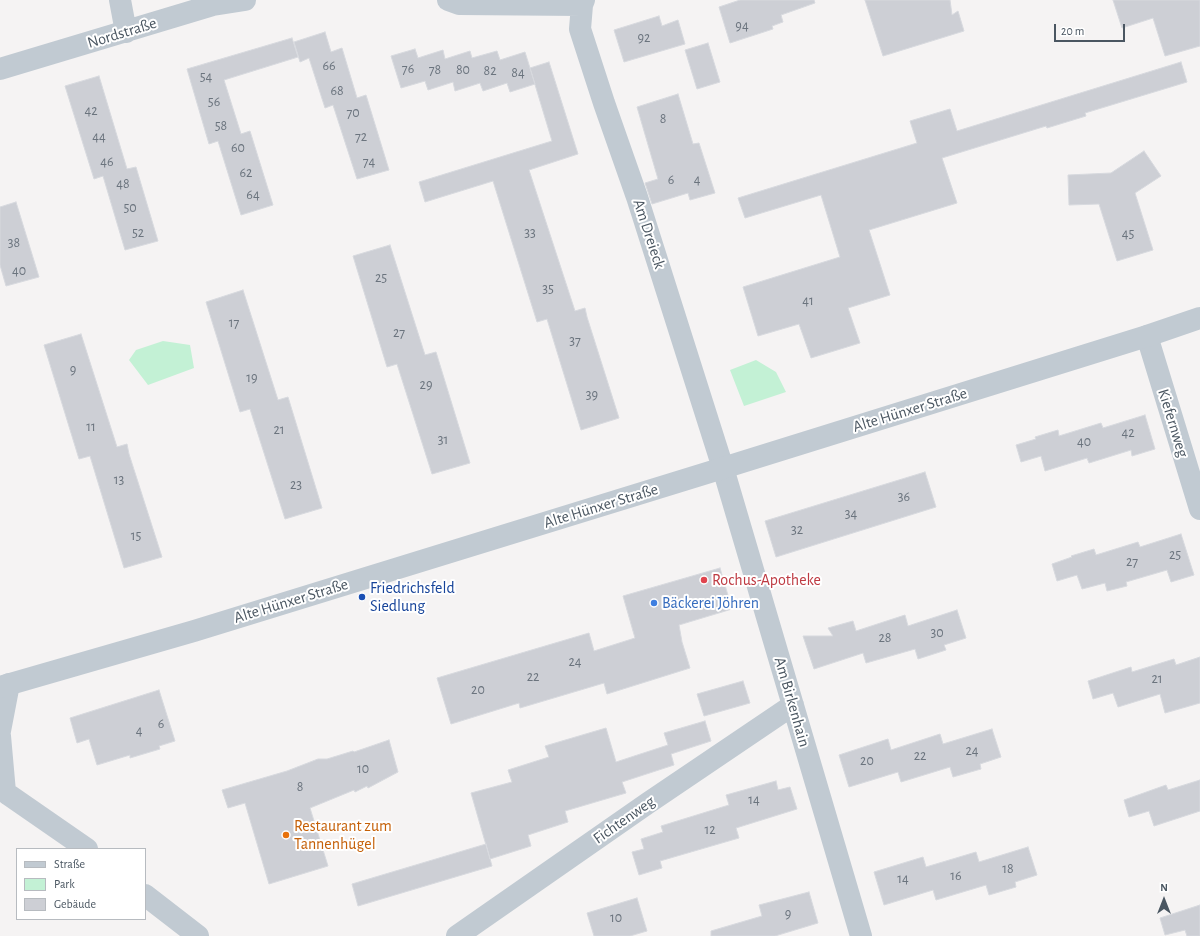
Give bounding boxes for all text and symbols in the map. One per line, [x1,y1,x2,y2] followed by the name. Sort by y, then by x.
[85,13,159,53] street label: Nordstraße
[1056,16,1127,42] scale bar
[735,18,749,34] house number: 94
[1061,25,1084,37] text: 20 m
[638,30,650,46] house number: 92
[322,58,336,74] house number: 66
[402,61,414,77] house number: 76
[429,62,441,78] house number: 78
[456,62,470,78] house number: 80
[483,63,497,79] house number: 82
[511,65,525,81] house number: 84
[200,69,212,85] house number: 54
[330,83,344,99] house number: 68
[208,94,220,110] house number: 56
[84,103,98,119] house number: 42
[346,105,360,121] house number: 70
[660,111,666,127] house number: 8
[215,118,227,134] house number: 58
[92,129,106,145] house number: 44
[355,129,367,145] house number: 72
[231,140,245,156] house number: 60
[100,154,114,170] house number: 46
[363,154,375,170] house number: 74
[240,165,252,181] house number: 62
[668,172,674,188] house number: 6
[694,172,700,188] house number: 4
[116,176,130,192] house number: 48
[246,187,260,203] house number: 64
[629,197,669,271] street label: Am Dreieck
[123,200,137,216] house number: 50
[132,225,144,241] house number: 52
[524,225,536,241] house number: 33
[1122,226,1134,242] house number: 45
[8,235,20,251] house number: 38
[12,263,26,279] house number: 40
[375,270,387,286] house number: 25
[542,281,554,297] house number: 35
[802,293,814,309] house number: 41
[229,315,239,331] house number: 17
[393,325,405,341] house number: 27
[569,333,581,349] house number: 37
[70,362,76,378] house number: 9
[246,370,258,386] house number: 19
[420,377,432,393] house number: 29
[851,384,969,436] street label: Alte Hünxer Straße
[1153,386,1193,460] street label: Kiefernweg
[586,387,598,403] house number: 39
[86,419,96,435] house number: 11
[273,422,285,438] house number: 21
[1121,425,1135,441] house number: 42
[438,432,448,448] house number: 31
[1077,434,1091,450] house number: 40
[114,472,124,488] house number: 13
[290,477,302,493] house number: 23
[542,480,660,532] street label: Alte Hünxer Straße
[898,489,910,505] house number: 36
[845,506,857,522] house number: 34
[791,522,803,538] house number: 32
[131,528,141,544] house number: 15
[1169,547,1181,563] house number: 25
[1126,554,1138,570] house number: 27
[712,570,821,590] place label: Rochus-Apotheke
[232,575,350,627] street label: Alte Hünxer Straße
[699,575,709,585] marker: Rochus-Apotheke
[370,578,455,616] place label: Friedrichsfeld Siedlung
[357,592,367,602] marker: Friedrichsfeld Siedlung
[662,593,759,613] place label: Bäckerei Jöhren
[649,598,659,608] marker: Bäckerei Jöhren
[930,625,944,641] house number: 30
[878,630,892,646] house number: 28
[568,654,582,670] house number: 24
[770,655,814,749] street label: Am Birkenhain
[527,669,539,685] house number: 22
[1151,671,1163,687] house number: 21
[471,682,485,698] house number: 20
[158,716,164,732] house number: 6
[136,723,142,739] house number: 4
[965,743,979,759] house number: 24
[914,748,926,764] house number: 22
[860,753,874,769] house number: 20
[357,761,369,777] house number: 10
[297,779,303,795] house number: 8
[589,792,659,848] street label: Fichtenweg
[748,792,760,808] house number: 14
[294,816,392,854] place label: Restaurant zum Tannenhügel
[704,822,716,838] house number: 12
[281,830,291,840] marker: Restaurant zum Tannenhügel
[16,848,146,920] legend
[54,858,85,870] text: Straße
[1002,861,1014,877] house number: 18
[950,868,962,884] house number: 16
[897,871,909,887] house number: 14
[54,878,75,890] text: Park
[1144,880,1184,920] north arrow
[1160,882,1168,893] text: N
[54,898,96,910] text: Gebäude
[785,906,791,922] house number: 9
[610,910,622,926] house number: 10

